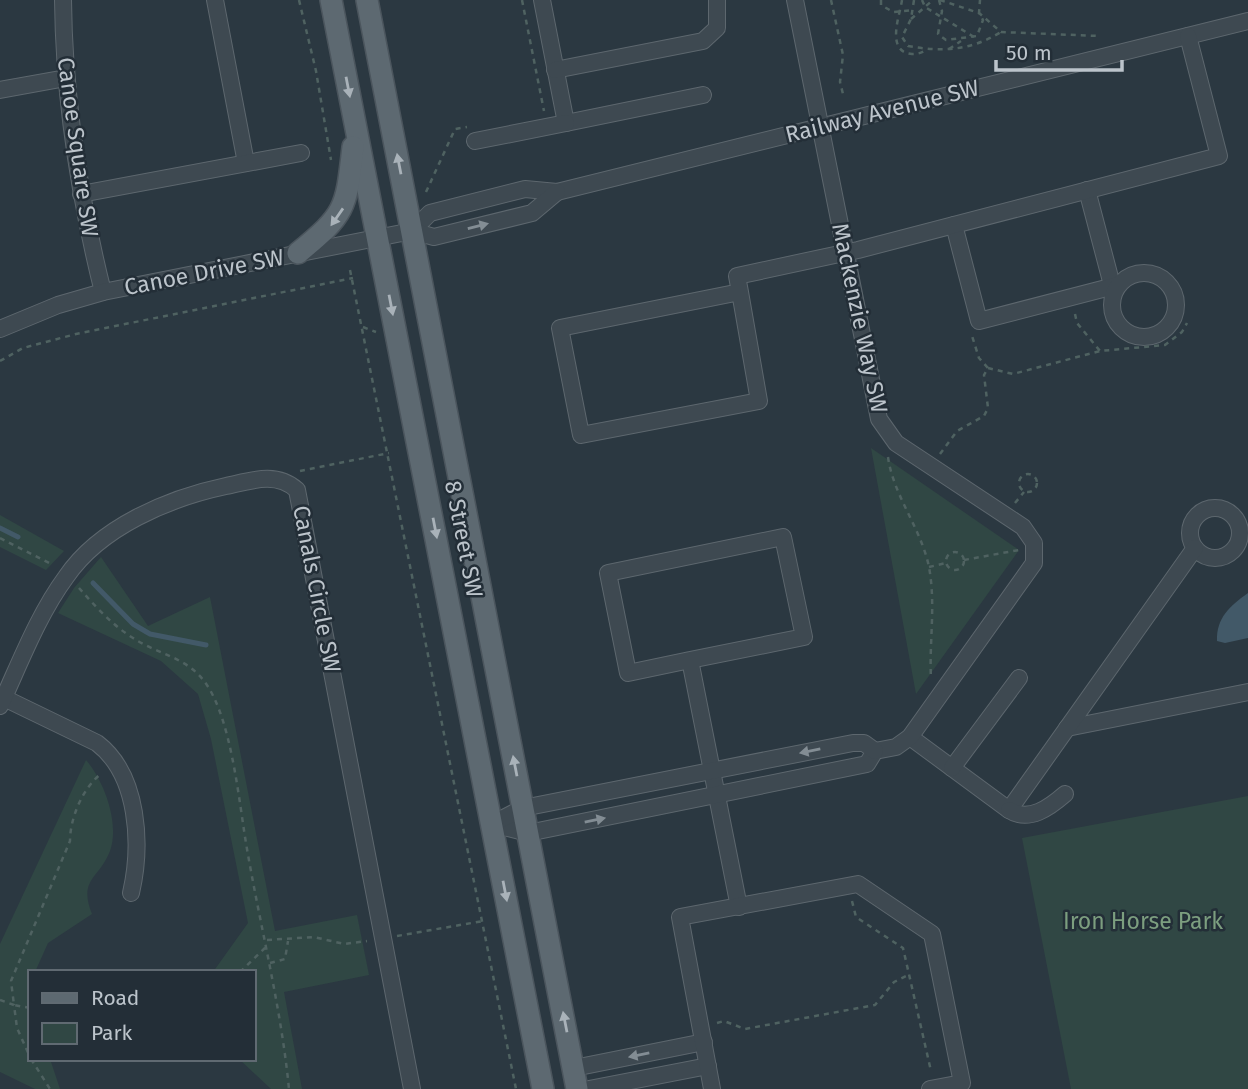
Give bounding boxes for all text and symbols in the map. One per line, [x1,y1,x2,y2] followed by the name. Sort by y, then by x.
[996,28,1122,72] scale bar
[1006,40,1052,66] text: 50 m
[52,55,104,239] street label: Canoe Square SW
[782,73,982,149] street label: Railway Avenue SW
[342,76,353,98] one-way arrow
[393,153,404,175] one-way arrow
[330,208,344,226] one-way arrow
[467,220,489,231] one-way arrow
[826,221,894,415] street label: Mackenzie Way SW
[122,243,286,301] street label: Canoe Drive SW
[386,294,397,316] one-way arrow
[439,478,489,600] street label: 8 Street SW
[287,503,347,675] street label: Canals Circle SW
[429,517,440,539] one-way arrow
[799,746,821,757] one-way arrow
[509,755,520,777] one-way arrow
[584,814,606,825] one-way arrow
[500,880,511,902] one-way arrow
[1063,907,1223,935] park label: Iron Horse Park
[28,970,256,1061] legend
[91,985,139,1011] text: Road
[559,1011,570,1033] one-way arrow
[91,1020,133,1046] text: Park
[628,1049,650,1060] one-way arrow

